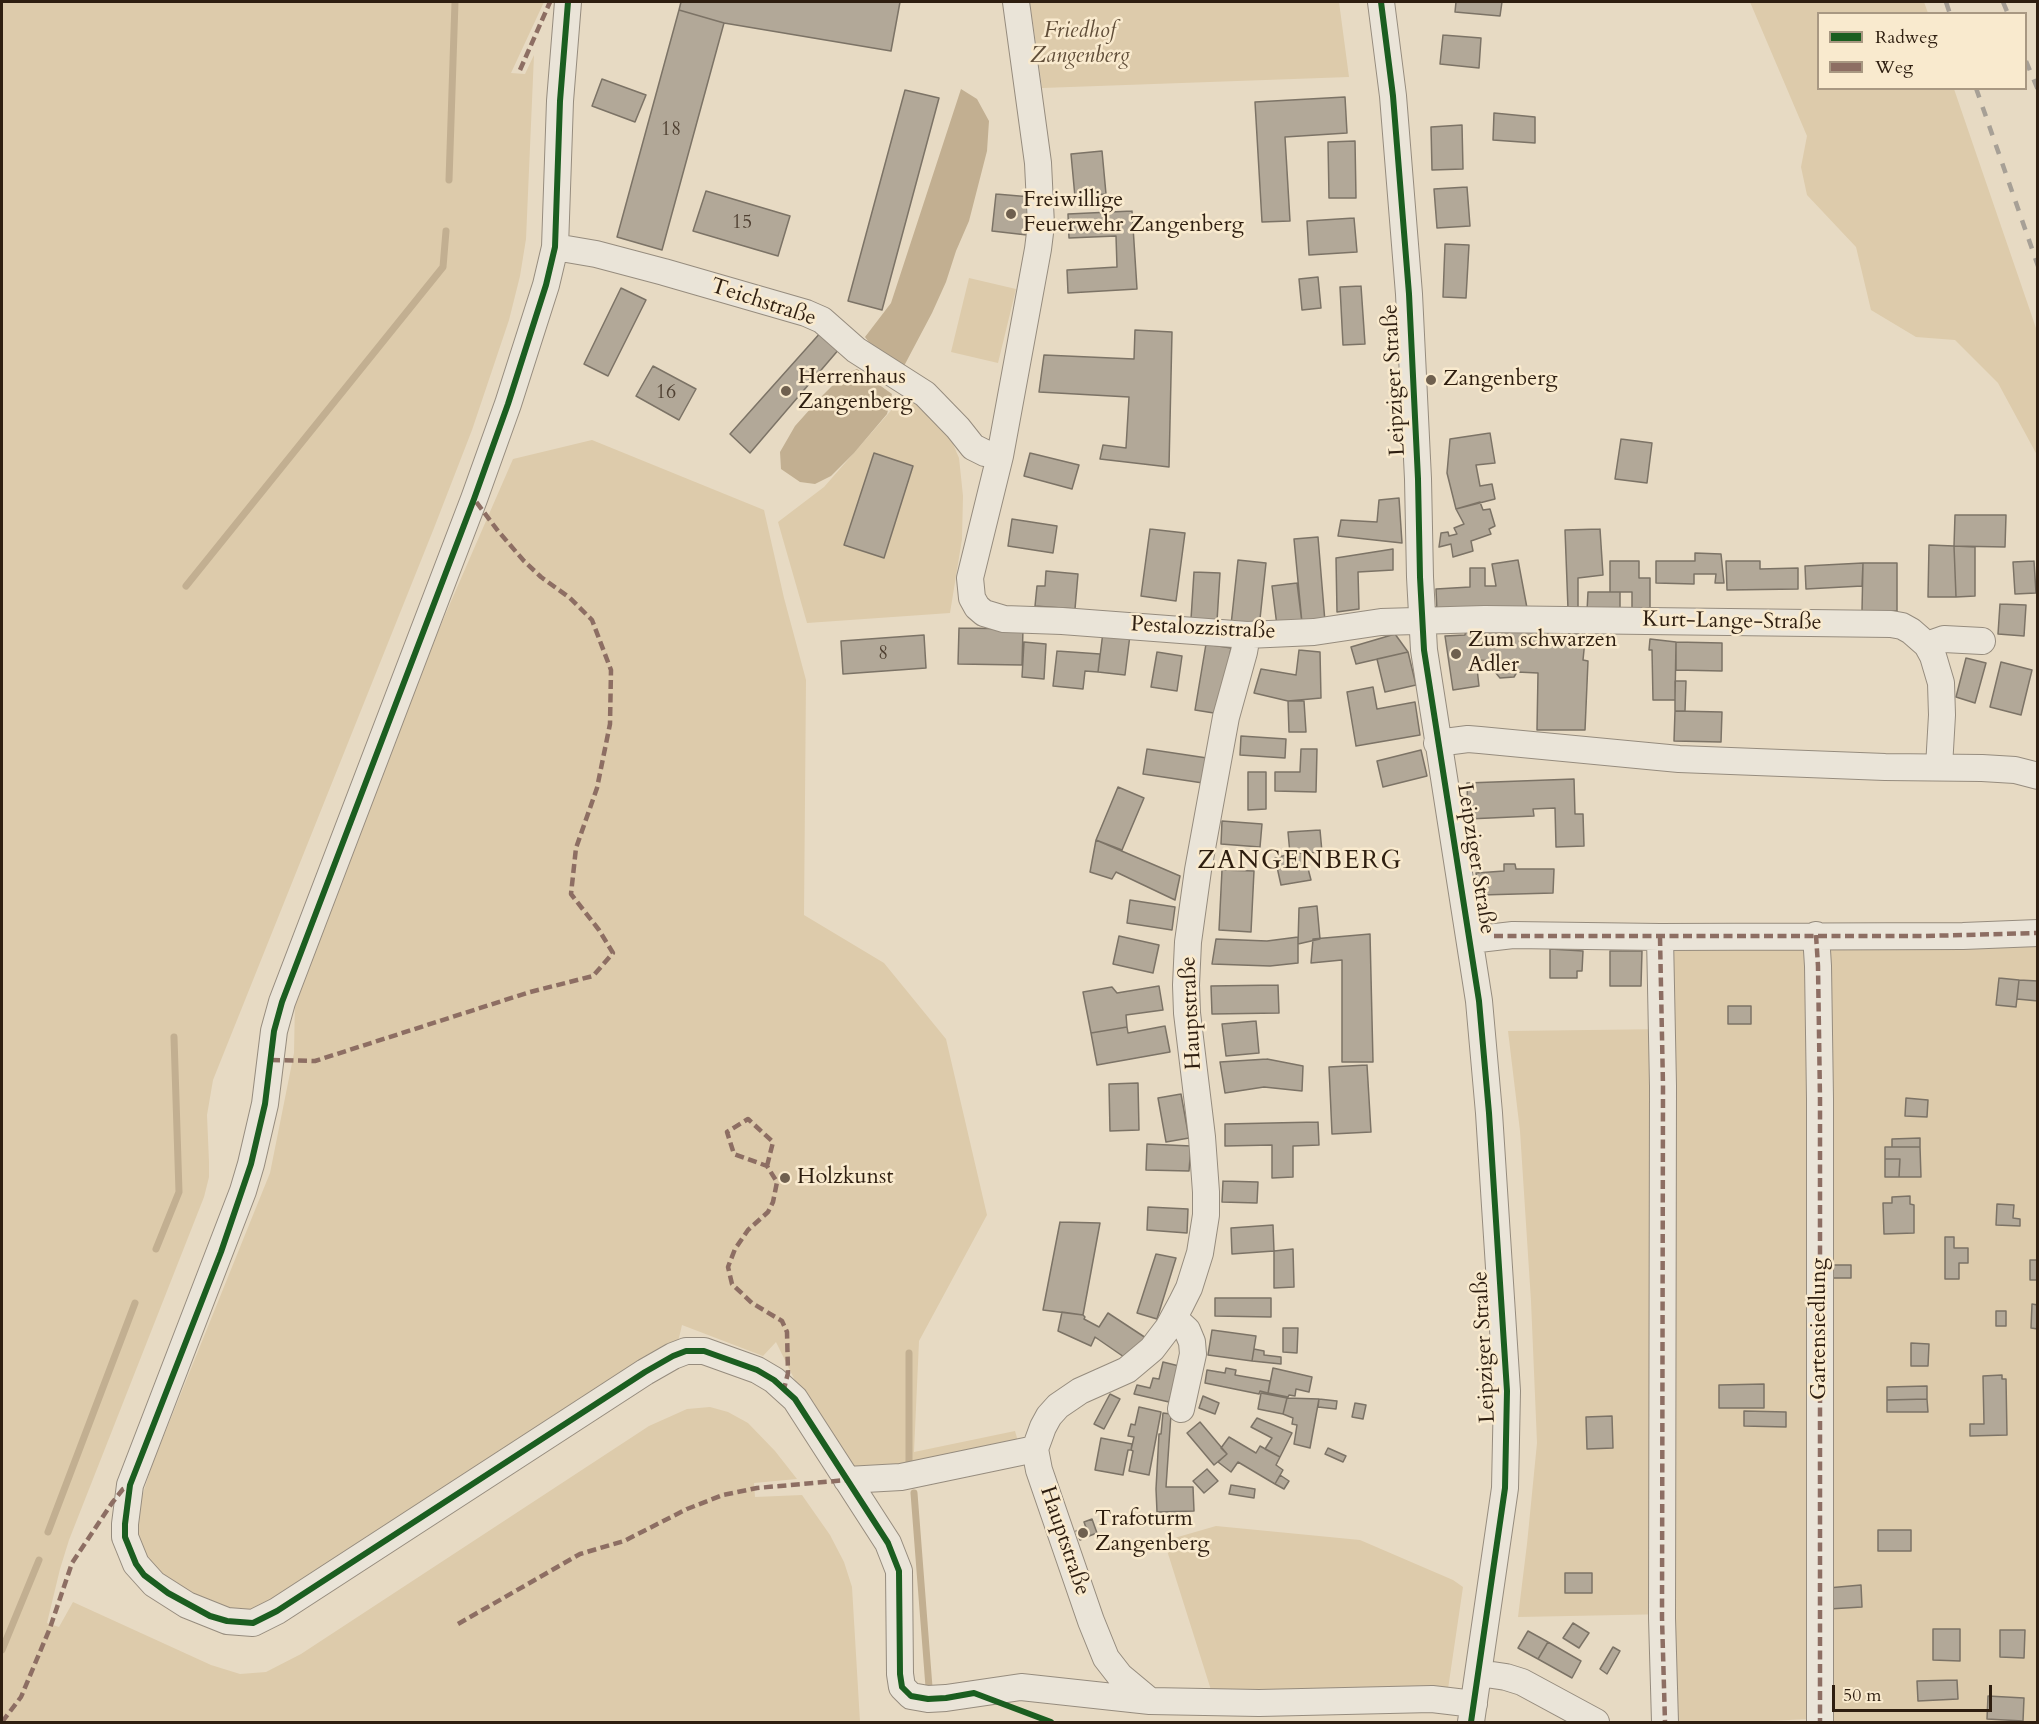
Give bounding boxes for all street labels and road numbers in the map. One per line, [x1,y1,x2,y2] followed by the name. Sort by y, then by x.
[707,274,819,332] street label: Teichstraße
[1378,303,1412,457] street label: Leipziger Straße
[1642,607,1822,637] street label: Kurt-Lange-Straße
[1130,612,1276,646] street label: Pestalozzistraße
[1450,782,1500,936] street label: Leipziger Straße
[1176,956,1208,1070] street label: Hauptstraße
[1807,1258,1833,1400] street label: Gartensiedlung
[1468,1270,1502,1424] street label: Leipziger Straße
[1033,1483,1095,1599] street label: Hauptstraße

